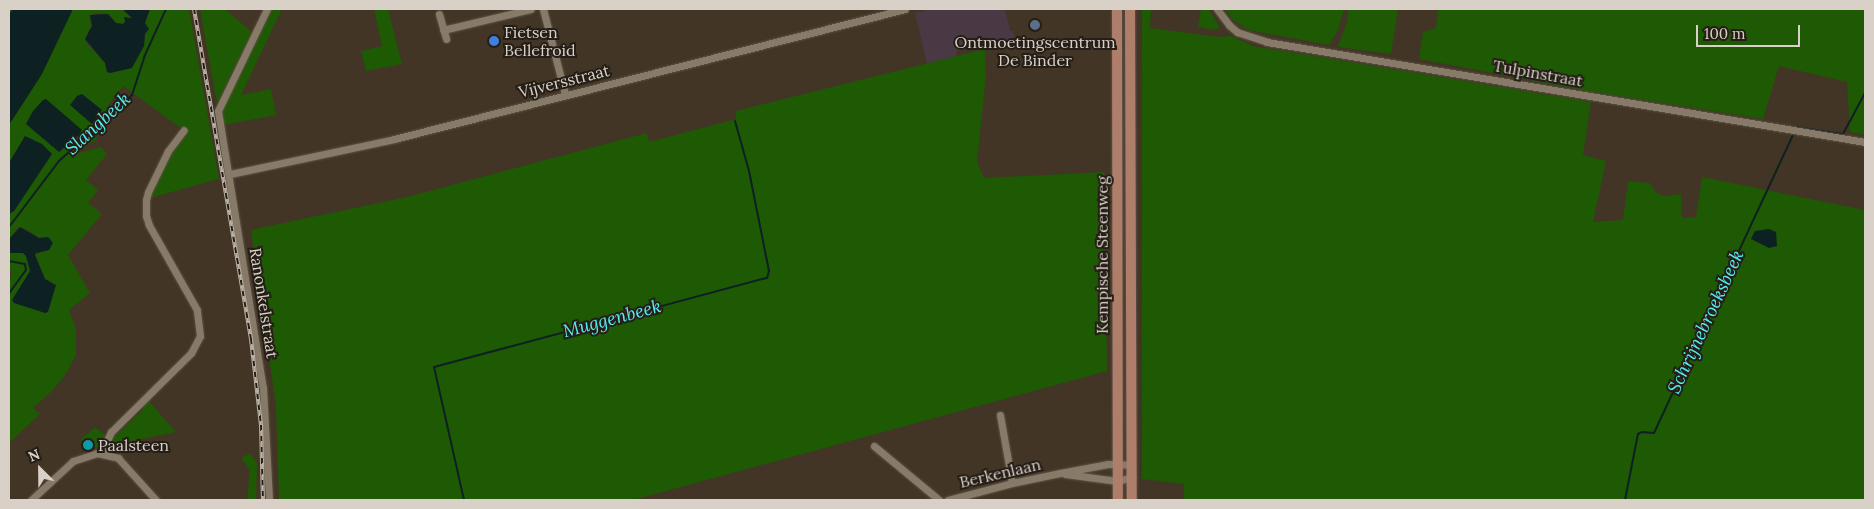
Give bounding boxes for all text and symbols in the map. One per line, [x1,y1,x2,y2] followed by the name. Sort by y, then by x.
[1699,15,1803,47] scale bar
[1029,19,1041,31] marker: Ontmoetingscentrum De Binder
[504,22,576,60] place label: Fietsen Bellefroid
[1704,24,1745,43] text: 100 m
[955,32,1115,70] place label: Ontmoetingscentrum De Binder
[488,35,500,47] marker: Fietsen Bellefroid
[1492,56,1584,90] street label: Tulpinstraat
[517,60,611,102] street label: Vijversstraat
[61,88,135,160] water label: Slangbeek
[1092,176,1112,334] street label: Kempische Steenweg
[246,246,282,360] street label: Ranonkelstraat
[1663,247,1749,397] water label: Schrijnebroeksbeek
[560,295,664,343] water label: Muggenbeek
[98,435,169,455] place label: Paalsteen
[82,439,94,451] marker: Paalsteen
[15,444,65,494] north arrow
[26,445,43,466] text: N
[957,454,1043,492] street label: Berkenlaan

